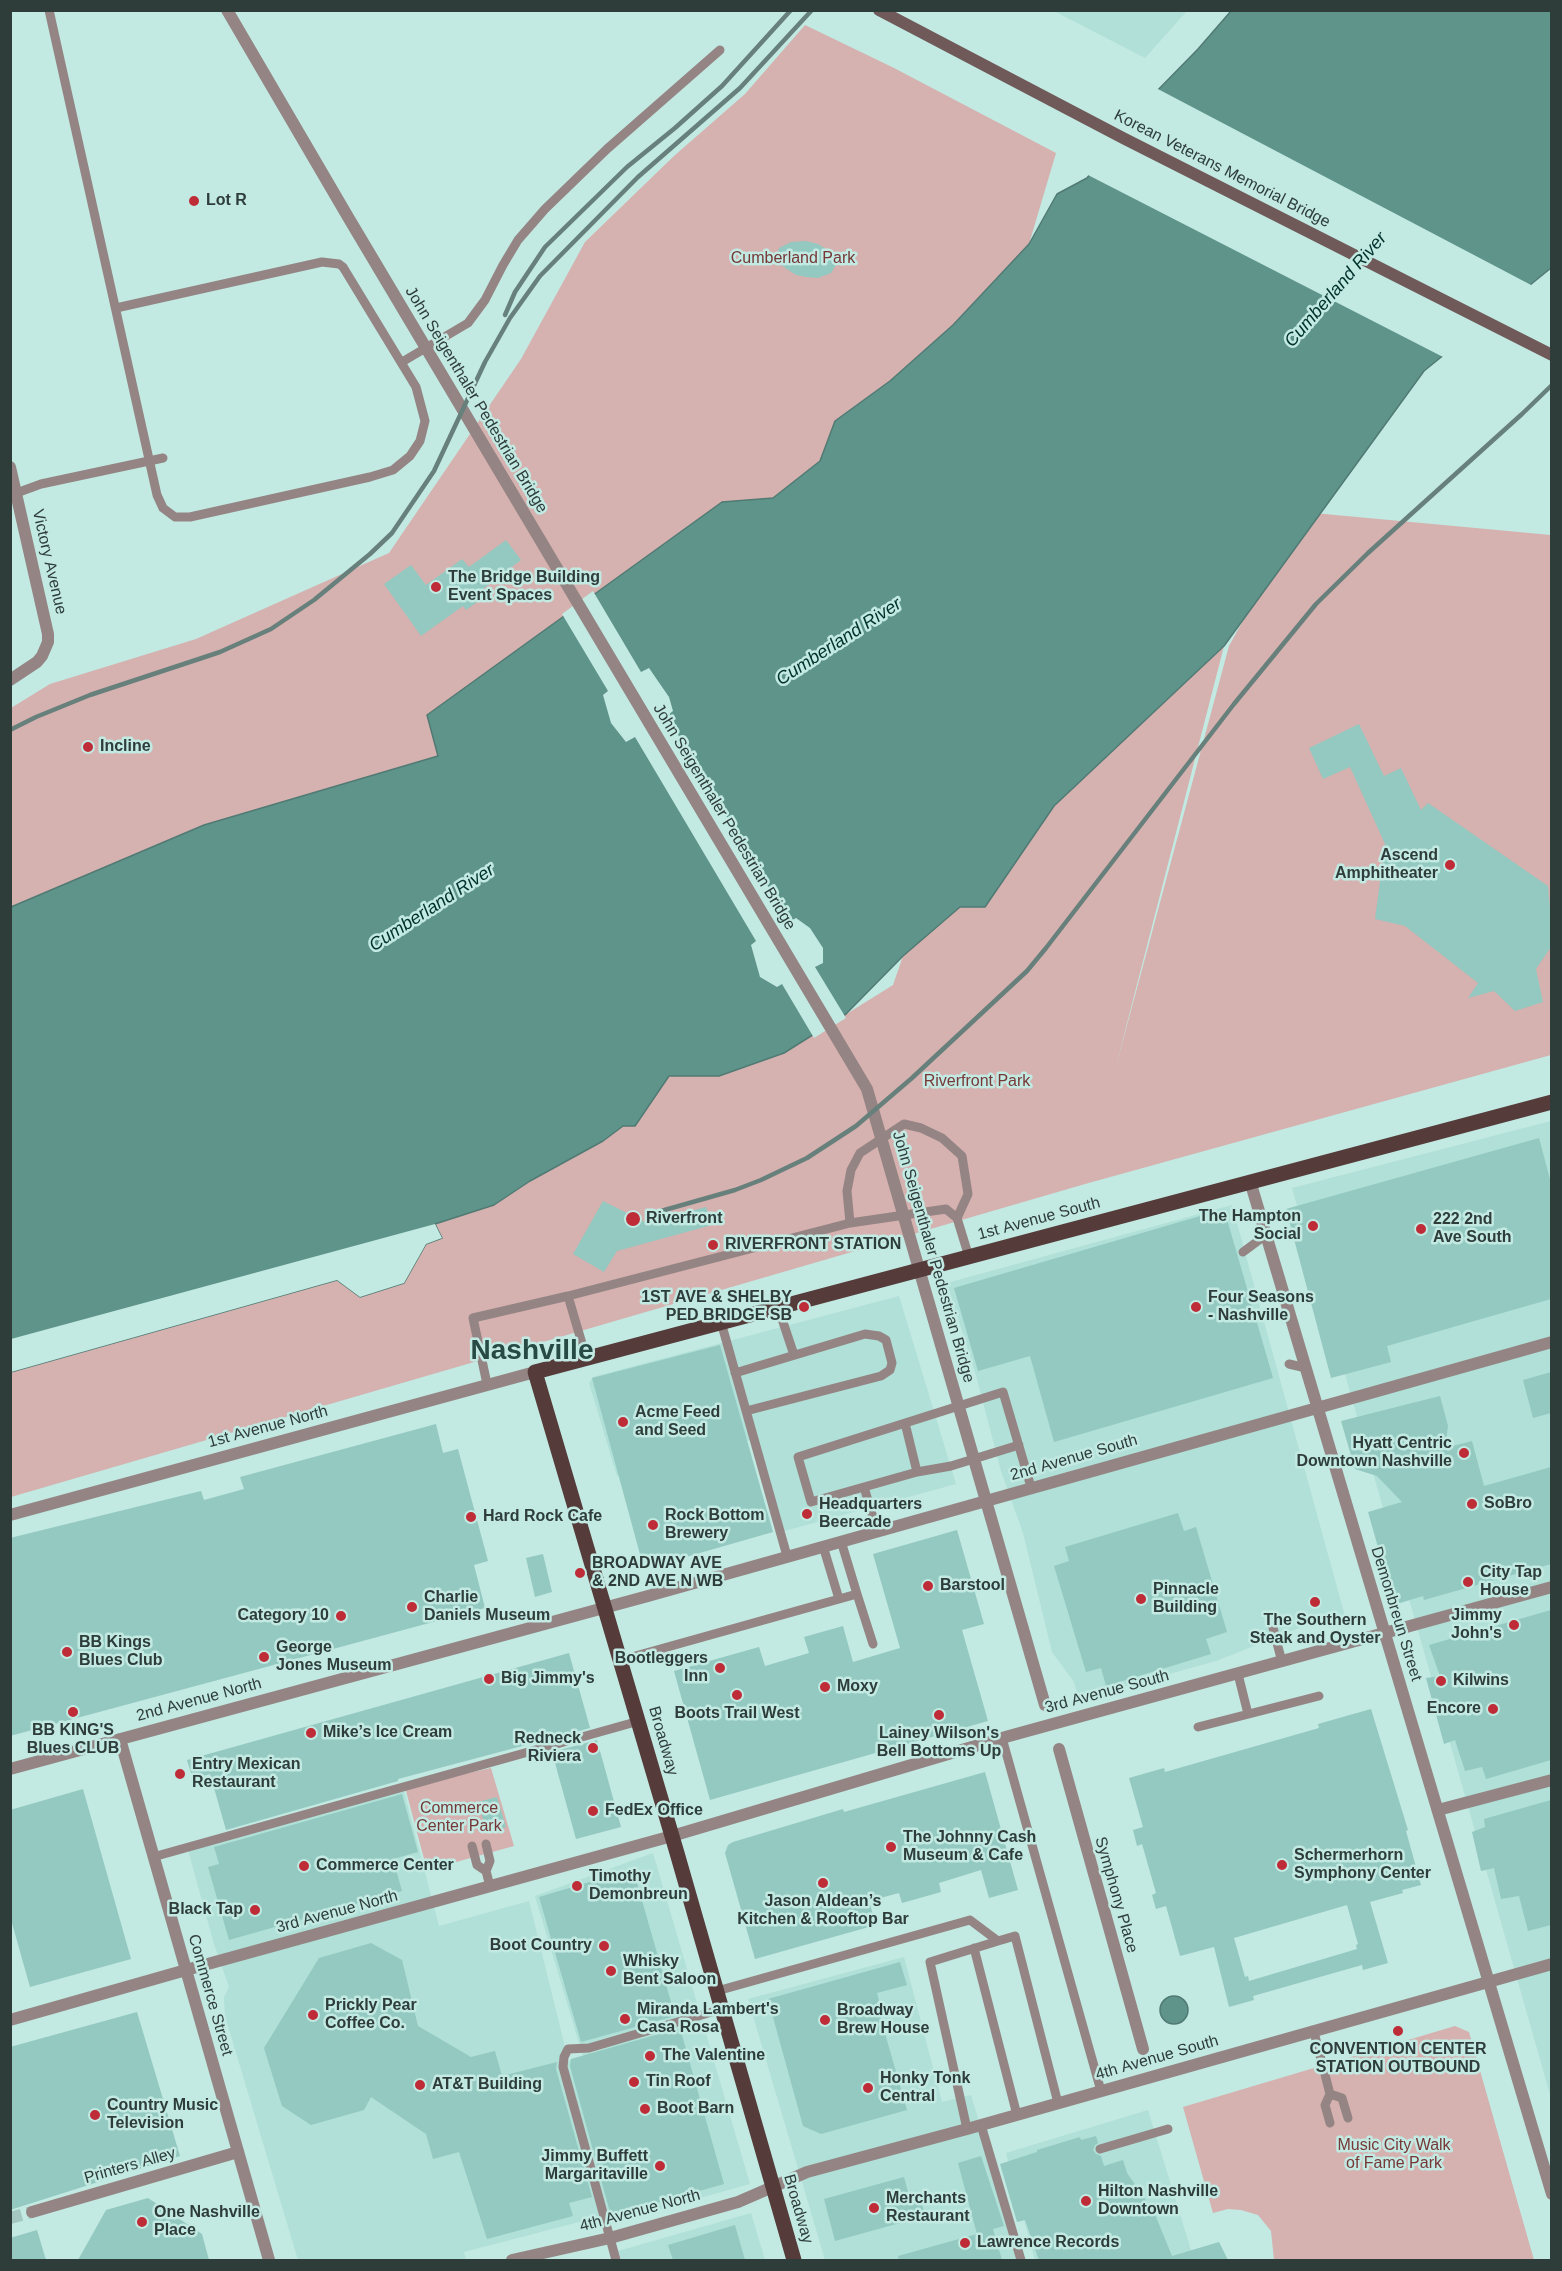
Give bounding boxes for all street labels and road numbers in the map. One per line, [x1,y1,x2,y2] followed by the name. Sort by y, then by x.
[1111,106,1333,232] street label: Korean Veterans Memorial Bridge
[401,283,551,517] street label: John Seigenthaler Pedestrian Bridge
[28,508,70,616] street label: Victory Avenue
[649,700,799,934] street label: John Seigenthaler Pedestrian Bridge
[888,1129,978,1385] street label: John Seigenthaler Pedestrian Bridge
[976,1193,1102,1245] street label: 1st Avenue South
[206,1402,330,1452] street label: 1st Avenue North
[1008,1431,1140,1485] street label: 2nd Avenue South
[1366,1544,1426,1684] street label: Demonbreun Street
[1043,1666,1171,1718] street label: 3rd Avenue South
[134,1674,264,1726] street label: 2nd Avenue North
[644,1704,682,1778] street label: Broadway
[1090,1835,1142,1955] street label: Symphony Place
[274,1887,400,1937] street label: 3rd Avenue North
[183,1932,237,2058] street label: Commerce Street
[1093,2031,1221,2085] street label: 4th Avenue South
[82,2144,178,2188] street label: Printers Alley
[779,2172,817,2246] street label: Broadway
[578,2186,702,2236] street label: 4th Avenue North

